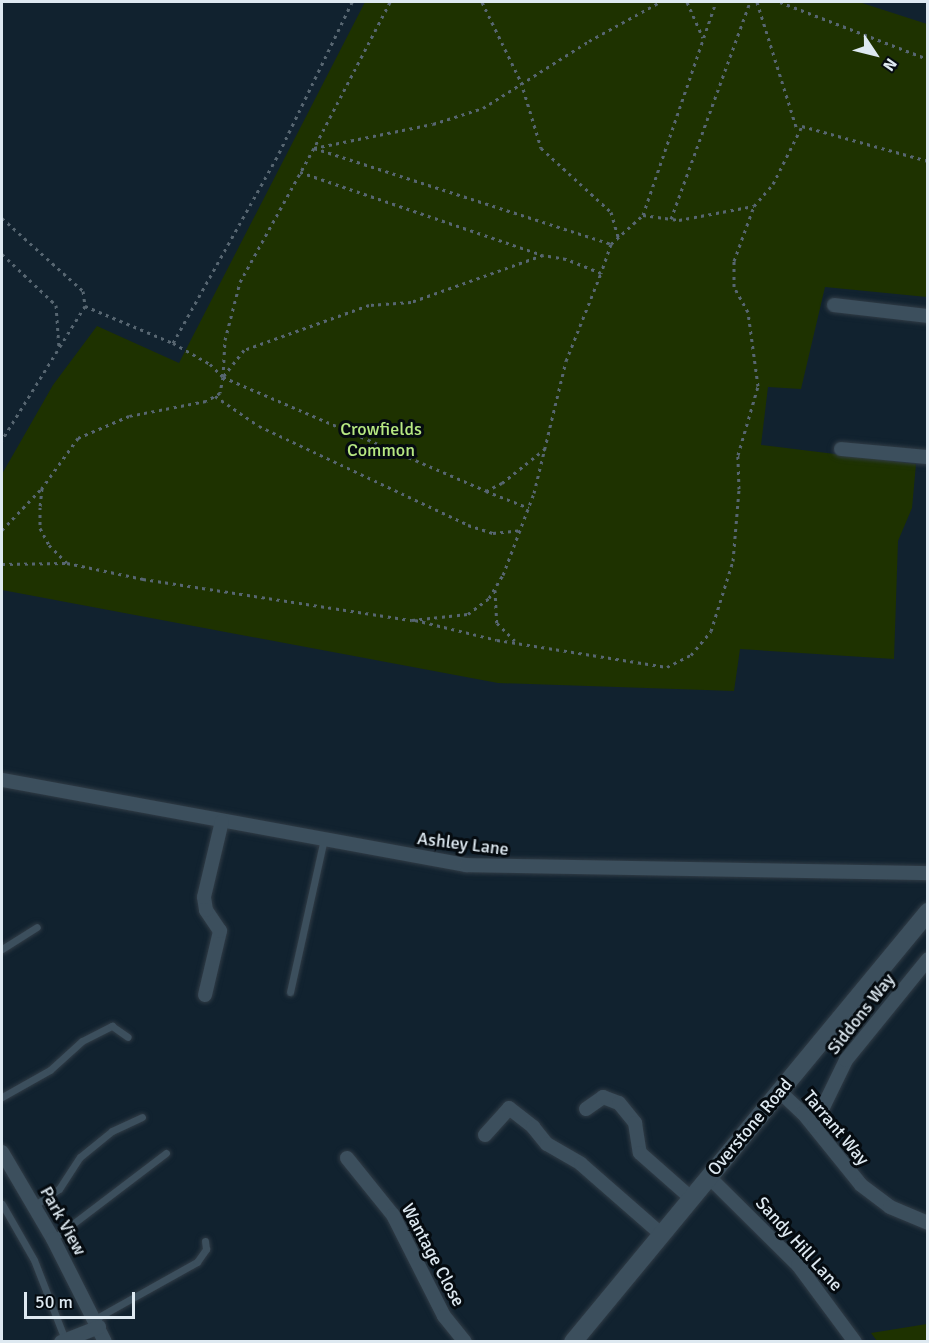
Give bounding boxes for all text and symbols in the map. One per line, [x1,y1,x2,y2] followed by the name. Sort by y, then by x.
[845,24,905,84] north arrow
[878,54,901,75] text: N
[340,419,422,462] park label: Crowfields Common
[416,828,510,860] street label: Ashley Lane
[823,969,899,1059] street label: Siddons Way
[703,1074,797,1180] street label: Overstone Road
[798,1086,874,1170] street label: Tarrant Way
[35,1183,91,1259] street label: Park View
[751,1192,847,1296] street label: Sandy Hill Lane
[397,1200,469,1310] street label: Wantage Close
[27,1280,138,1318] scale bar
[35,1291,73,1313] text: 50 m

